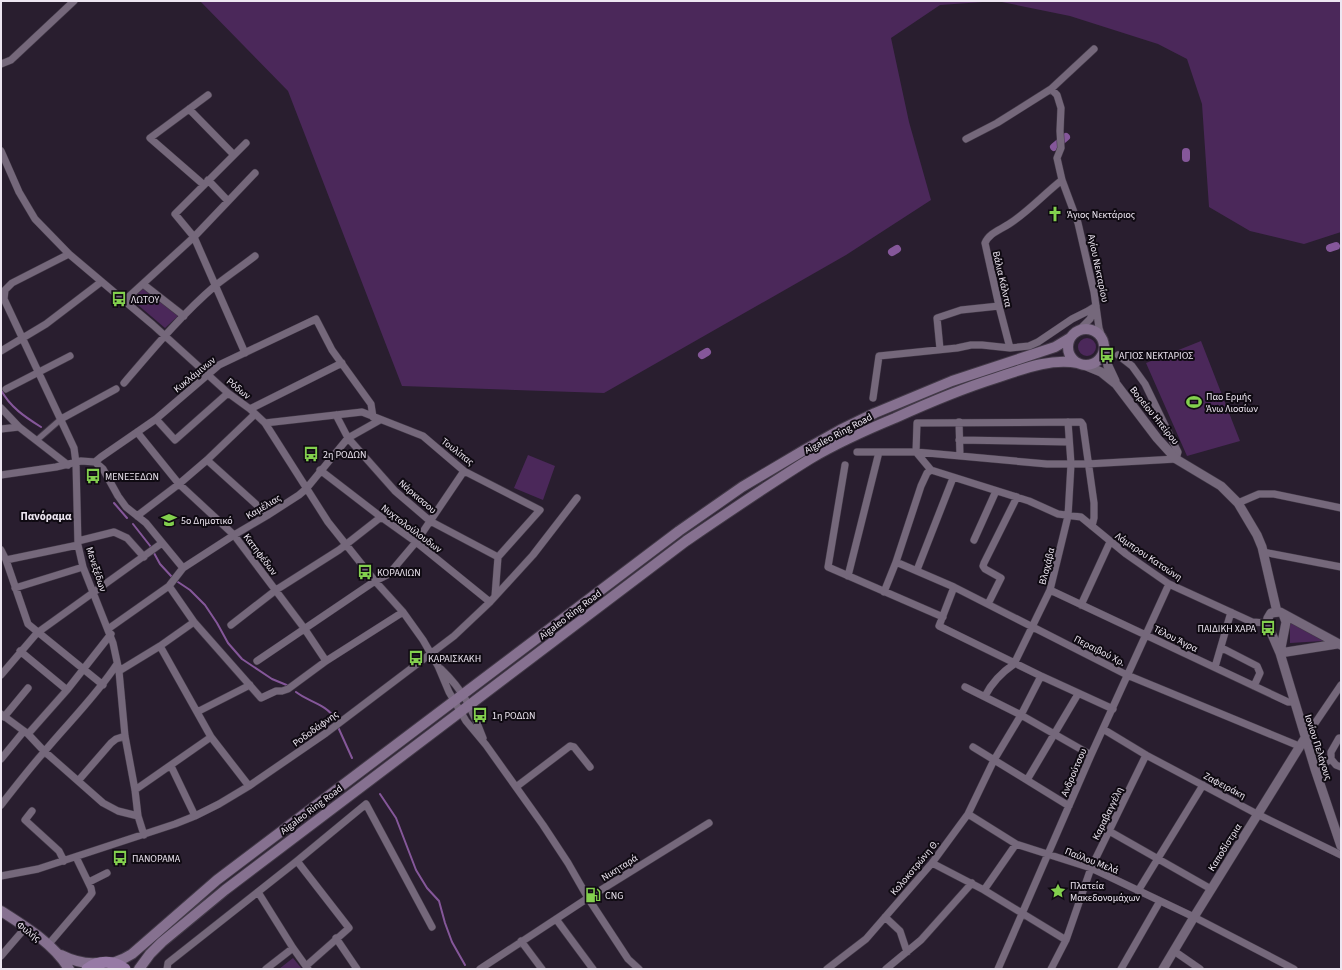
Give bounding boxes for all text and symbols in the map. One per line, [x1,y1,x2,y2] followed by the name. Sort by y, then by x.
[1046,205,1064,223] church icon: Άγιος Νεκτάριος
[1067,208,1136,222] place label: Άγιος Νεκτάριος
[1084,233,1112,304] street label: Αγίου Νεκταρίου
[989,250,1015,309] street label: Βάλια Κάλντα
[110,290,128,308] bus stop icon: ΛΩΤΟΥ
[131,293,159,307] place label: ΛΩΤΟΥ
[1098,346,1116,364] bus stop icon: ΑΓΙΟΣ ΝΕΚΤΑΡΙΟΣ
[1119,349,1194,363] place label: ΑΓΙΟΣ ΝΕΚΤΑΡΙΟΣ
[171,353,219,396] street label: Κυκλάμινων
[223,375,254,403] street label: Ρόδων
[1126,383,1182,448] street label: Βορείου Ηπείρου
[1206,390,1258,416] place label: Παο Ερμής Άνω Λιοσίων
[1185,393,1203,411] sports icon: Παο Ερμής Άνω Λιοσίων
[802,410,875,458] street label: Aigaleo Ring Road
[438,435,477,469] street label: Τουλίπας
[302,445,320,463] bus stop icon: 2η ΡΟΔΩΝ
[323,448,367,462] place label: 2η ΡΟΔΩΝ
[84,467,102,485] bus stop icon: ΜΕΝΕΞΕΔΩΝ
[105,470,159,484] place label: ΜΕΝΕΞΕΔΩΝ
[395,476,439,517] street label: Νάρκισσου
[243,491,284,523] street label: Καμέλιας
[378,501,445,557] street label: Νυχτολούλουδων
[20,509,72,524] district label: Πανόραμα
[160,511,178,529] school or university icon: 5ο Δημοτικό
[181,514,233,528] place label: 5ο Δημοτικό
[1112,529,1185,584] street label: Λάμπρου Κατσώνη
[240,531,281,579] street label: Κατηφέδων
[82,545,110,594] street label: Μενεξέδων
[1036,546,1058,586] street label: Βλαχάβα
[356,563,374,581] bus stop icon: ΚΟΡΑΛΙΩΝ
[377,566,421,580] place label: ΚΟΡΑΛΙΩΝ
[536,587,605,643] street label: Aigaleo Ring Road
[1259,619,1277,637] bus stop icon: ΠΑΙΔΙΚΗ ΧΑΡΑ
[1151,622,1201,656] street label: Τέλου Άγρα
[1197,622,1257,636] place label: ΠΑΙΔΙΚΗ ΧΑΡΑ
[1072,632,1128,670] street label: Περαιβού Χρ.
[407,649,425,667] bus stop icon: ΚΑΡΑΙΣΚΑΚΗ
[428,652,481,666] place label: ΚΑΡΑΙΣΚΑΚΗ
[471,706,489,724] bus stop icon: 1η ΡΟΔΩΝ
[290,707,342,750] street label: Ροδοδάφνης
[492,709,536,723] place label: 1η ΡΟΔΩΝ
[1301,713,1335,783] street label: Ιονίου Πελάγους
[1057,746,1090,799] street label: Ανδρούτσου
[1201,769,1248,803] street label: Ζαφειράκη
[277,782,346,838] street label: Aigaleo Ring Road
[1089,784,1127,842] street label: Καραβαγγέλη
[1205,821,1245,874] street label: Καποδίστρια
[887,837,942,899] street label: Κολοκοτρώνη Θ.
[1063,844,1121,878] street label: Παύλου Μελά
[111,849,129,867] bus stop icon: ΠΑΝΟΡΑΜΑ
[599,851,641,885] street label: Νικηταρά
[132,852,181,866] place label: ΠΑΝΟΡΑΜΑ
[1070,879,1140,905] place label: Πλατεία Μακεδονομάχων
[1049,882,1067,900] place icon: Πλατεία Μακεδονομάχων
[584,886,602,904] fuel station icon: CNG
[605,889,623,903] place label: CNG
[13,918,44,946] street label: Φυλής

